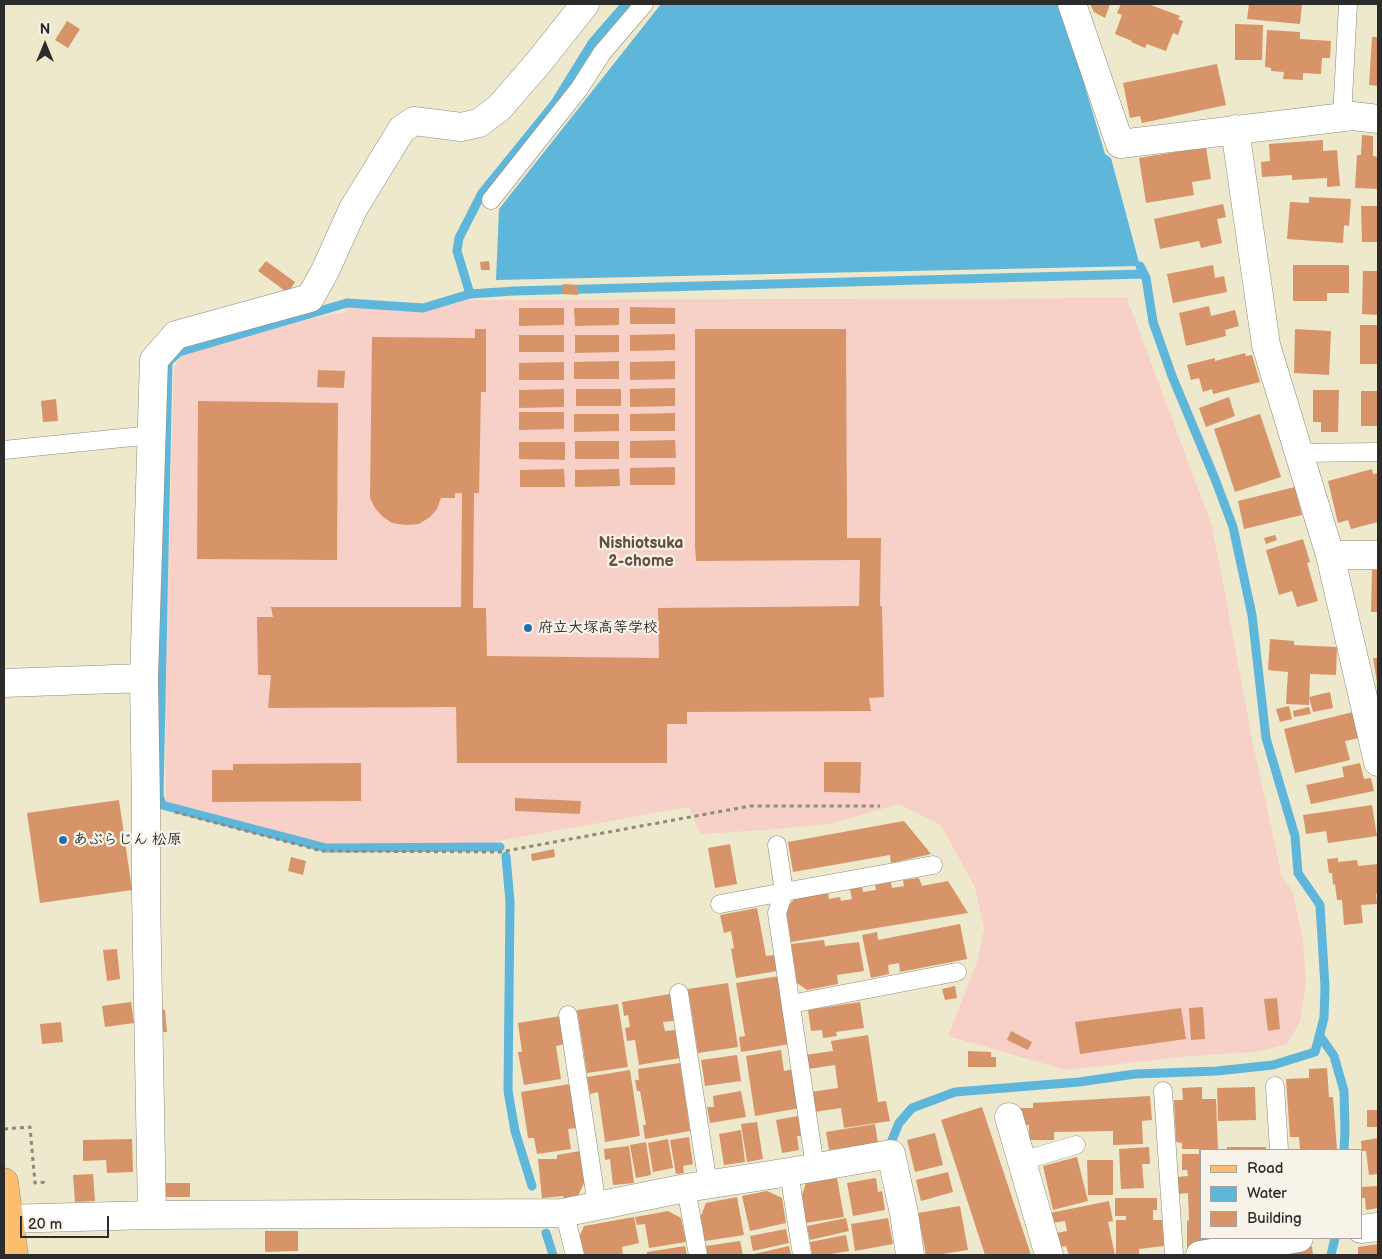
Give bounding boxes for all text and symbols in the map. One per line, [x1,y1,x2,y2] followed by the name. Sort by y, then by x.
[20,20,70,70] north arrow
[40,21,50,38] text: N
[598,534,684,572] district label: Nishiotsuka 2-chome
[538,619,658,637] place label: 府立大塚高等学校
[522,622,534,634] marker: 府立大塚高等学校
[73,831,182,849] place label: あぶらじん 松原
[57,834,69,846] marker: あぶらじん 松原
[1200,1149,1362,1239] legend
[1247,1159,1283,1178] text: Road
[1247,1184,1287,1203] text: Water
[22,1206,111,1238] scale bar
[1247,1209,1302,1228] text: Building
[28,1215,62,1234] text: 20 m

